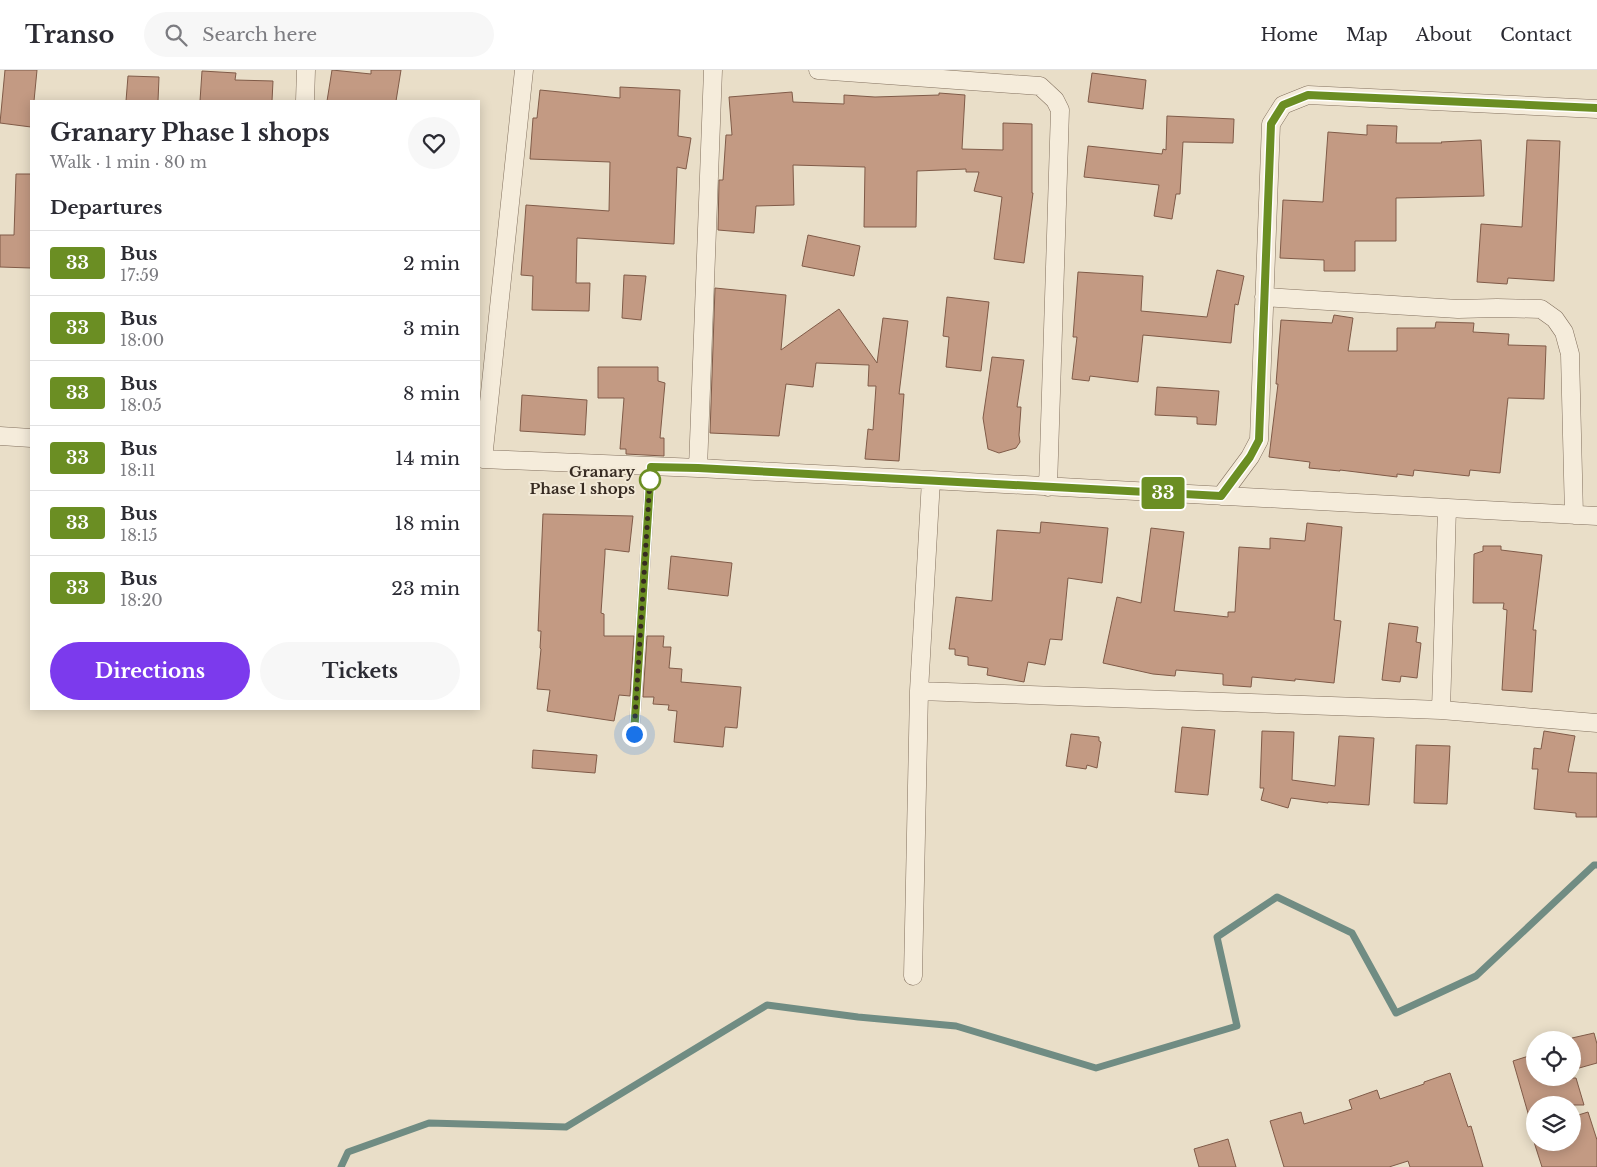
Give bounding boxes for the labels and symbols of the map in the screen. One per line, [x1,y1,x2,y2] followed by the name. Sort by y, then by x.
[530,462,635,498] place label: Granary Phase 1 shops
[639,469,661,491] marker: Granary Phase 1 shops
[1140,477,1186,509] line badge: 33
[622,722,647,747] your location

